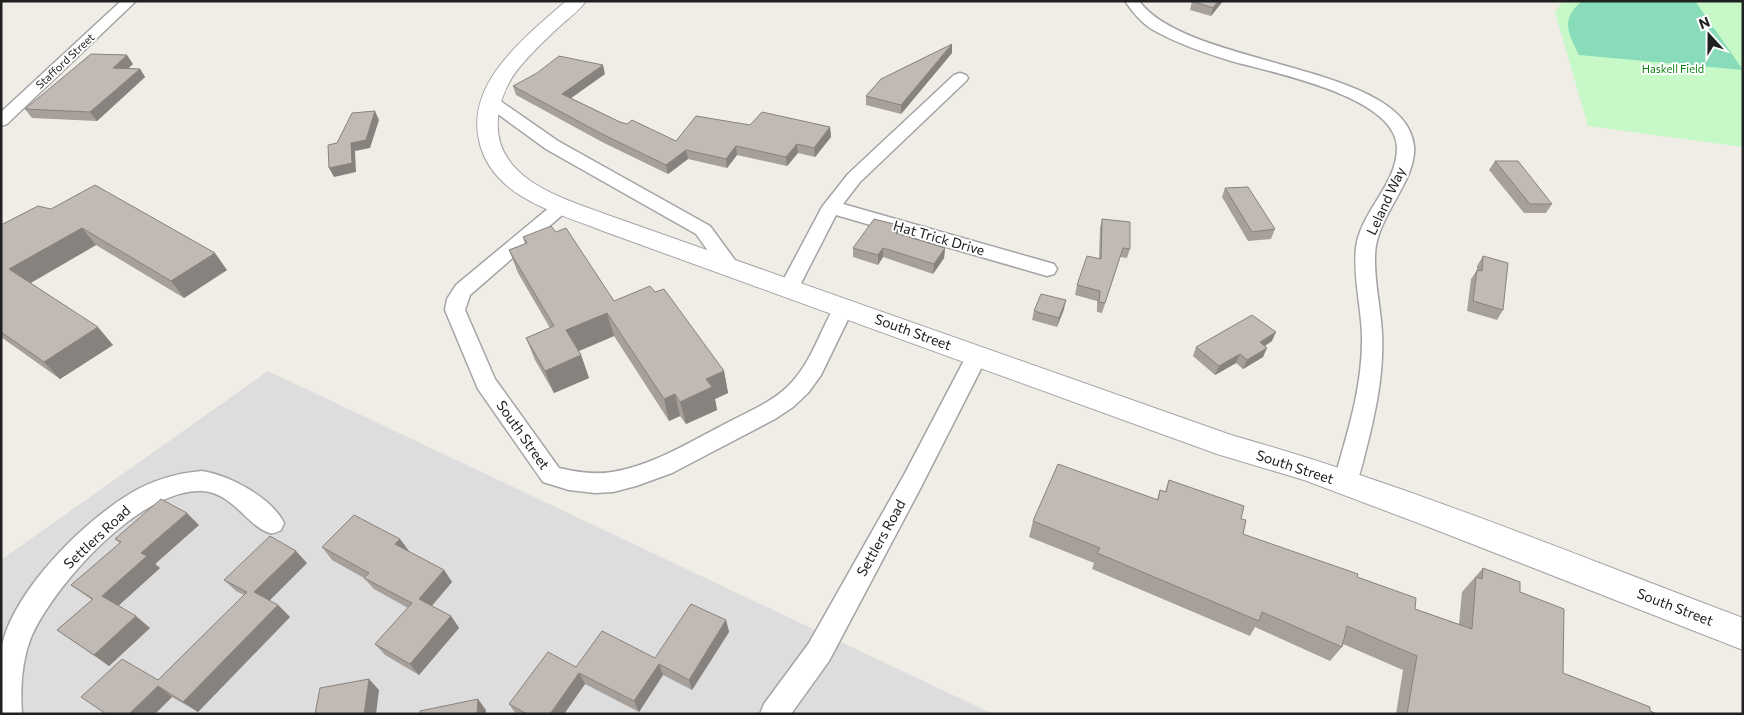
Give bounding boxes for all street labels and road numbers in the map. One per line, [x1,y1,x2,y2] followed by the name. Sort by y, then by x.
[33,30,97,91] street label: Stafford Street
[1362,164,1409,237] street label: Leland Way
[891,216,987,259] street label: Hat Trick Drive
[872,310,954,353] street label: South Street
[493,397,554,473] street label: South Street
[1254,446,1336,487] street label: South Street
[853,496,909,579] street label: Settlers Road
[60,501,134,572] street label: Settlers Road
[1635,584,1716,629] street label: South Street

